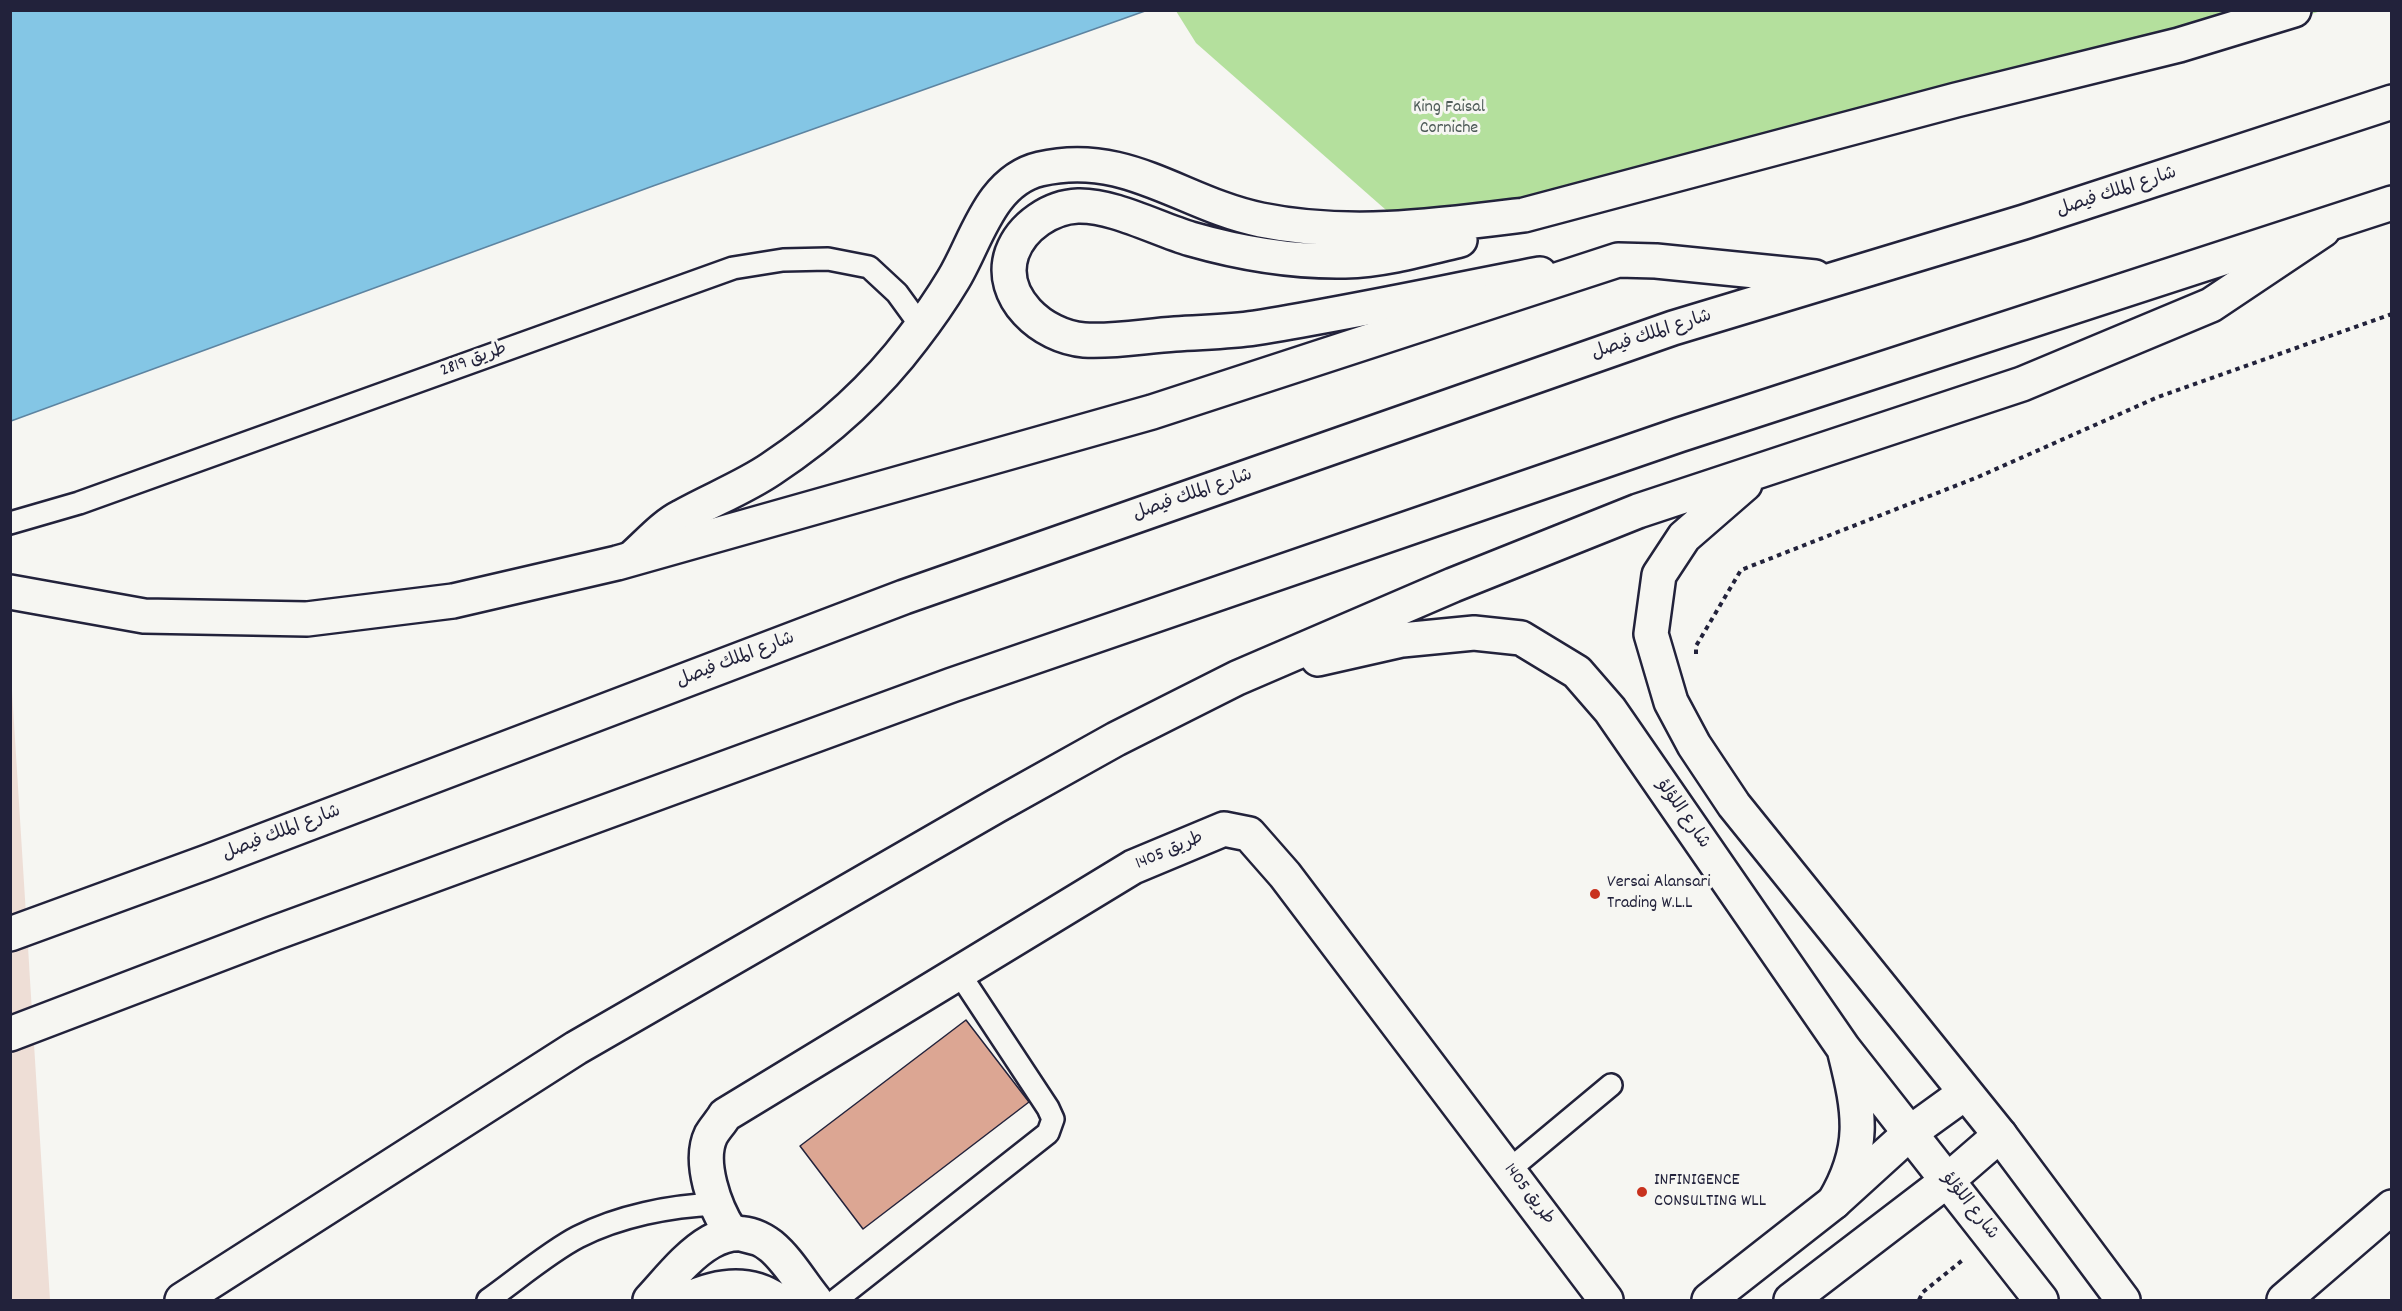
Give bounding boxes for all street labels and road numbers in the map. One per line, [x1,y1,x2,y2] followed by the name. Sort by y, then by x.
[2054,163,2180,223] street label: شارع الملك فيصل
[1589,306,1715,366] street label: شارع الملك فيصل
[438,339,510,383] street label: طريق 2819
[1130,465,1256,527] street label: شارع الملك فيصل
[674,628,798,694] street label: شارع الملك فيصل
[1650,776,1714,854] street label: شارع اللؤلؤ
[220,801,344,867] street label: شارع الملك فيصل
[1133,828,1207,876] street label: طريق 1405
[1498,1160,1558,1230] street label: طريق 1405
[1936,1169,2002,1245] street label: شارع اللؤلؤ

